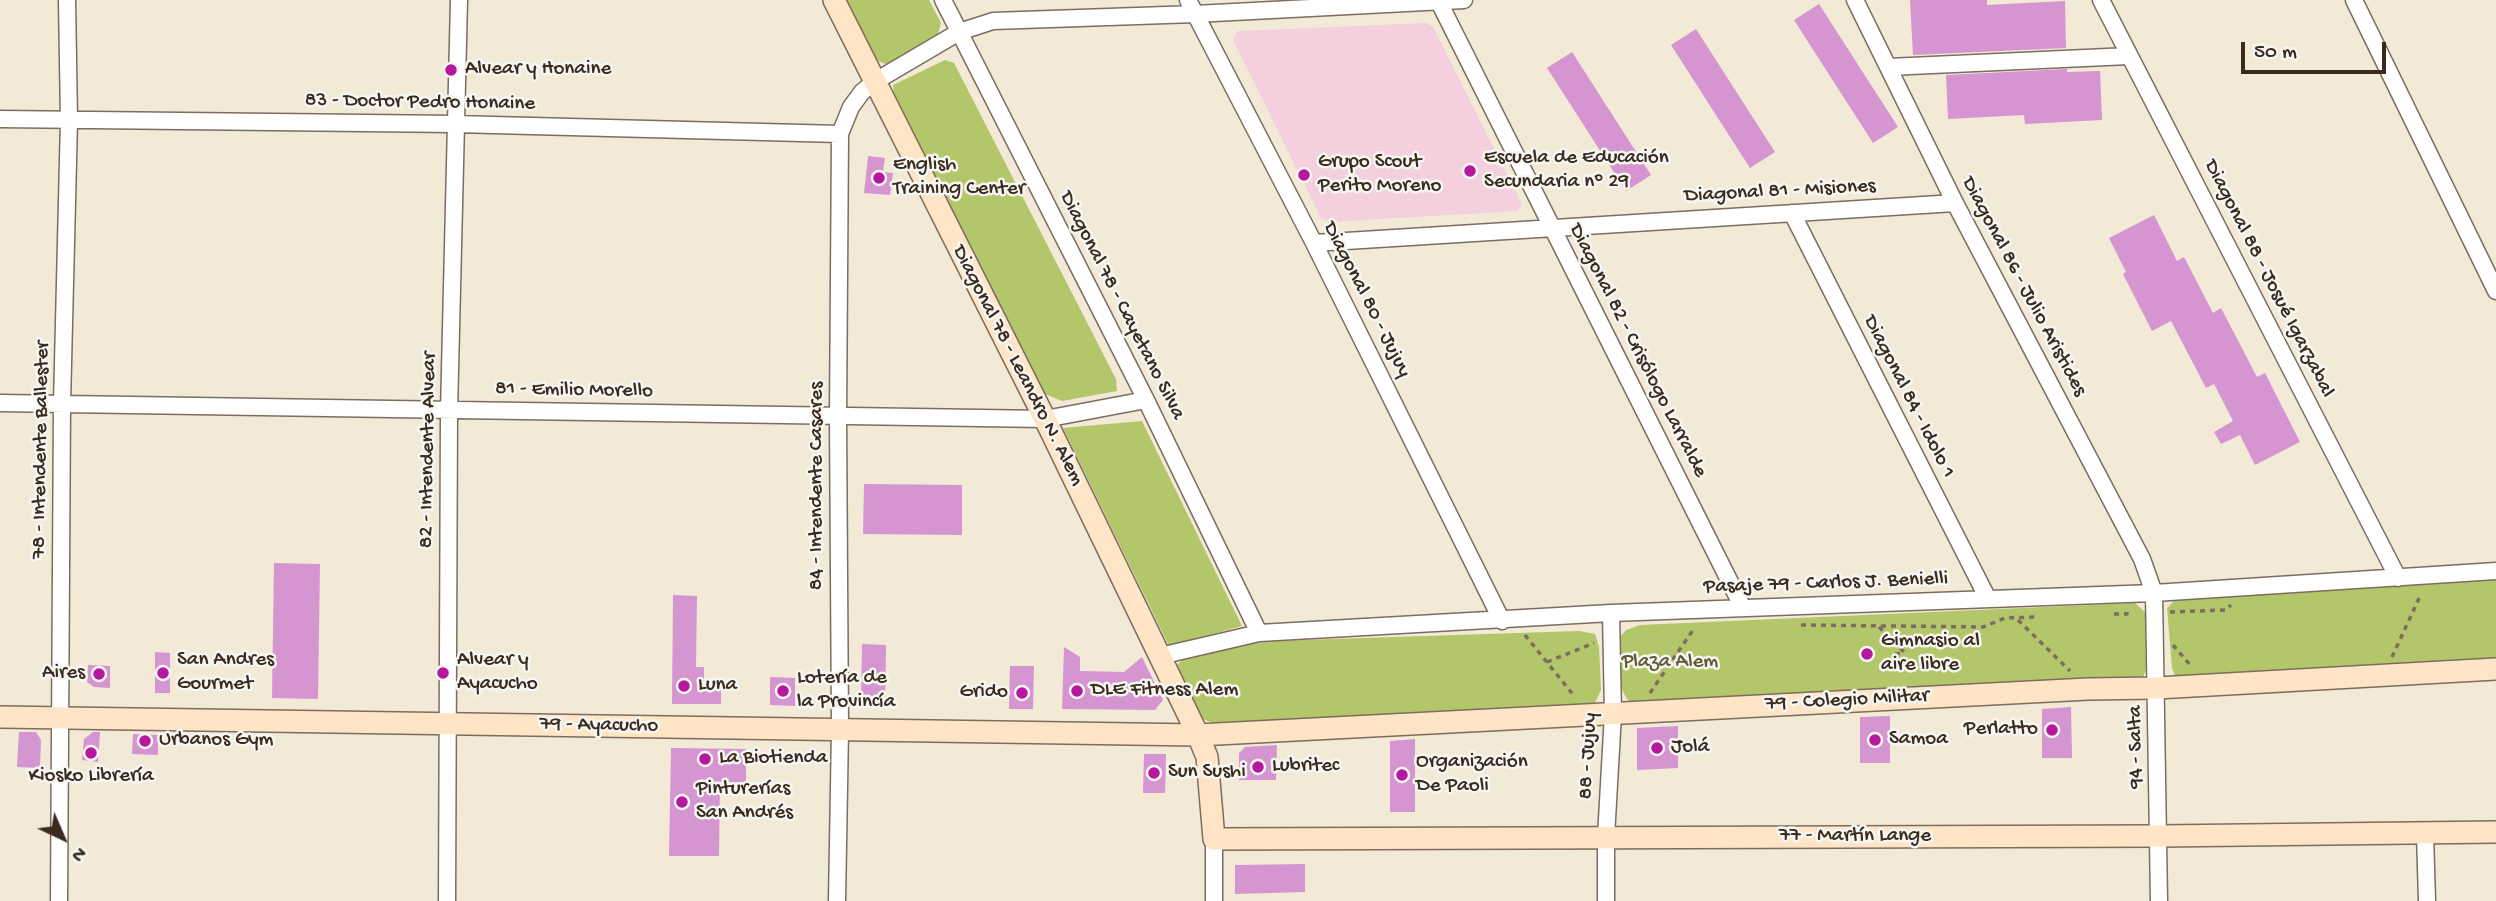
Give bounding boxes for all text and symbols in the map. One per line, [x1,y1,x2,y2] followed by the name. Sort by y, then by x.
[2244,28,2389,72] scale bar
[2254,41,2297,66] text: 50 m
[465,57,611,83] place label: Alvear y Honaine
[443,62,459,78] marker: Alvear y Honaine
[305,88,535,118] street label: 83 - Doctor Pedro Honaine
[1484,146,1669,196] place label: Escuela de Educación Secundaria nº 29
[1318,150,1441,200] place label: Grupo Scout Perito Moreno
[893,153,1025,203] place label: English Training Center
[2197,156,2339,402] street label: Diagonal 88 - Josué Igarzabal
[1462,163,1478,179] marker: Escuela de Educación Secundaria nº 29
[1296,167,1312,183] marker: Grupo Scout Perito Moreno
[871,170,887,186] marker: English Training Center
[1954,173,2092,401] street label: Diagonal 86 - Julio Aristides
[1684,174,1876,210] street label: Diagonal 81 - Misiones
[1052,188,1190,424] street label: Diagonal 78 - Cayetano Silva
[1316,218,1416,382] street label: Diagonal 80 - Jujuy
[1562,220,1712,482] street label: Diagonal 82 - Crisólogo Larralde
[945,241,1089,491] street label: Diagonal 78 - Leandro N. Alem
[1856,311,1960,483] street label: Diagonal 84 - Idolo 1
[28,341,56,559] street label: 78 - Intendente Ballester
[415,352,443,548] street label: 82 - Intendente Alvear
[495,377,653,405] street label: 81 - Emilio Morello
[805,382,831,590] street label: 84 - Intendente Casares
[1703,567,1949,601] street label: Pasaje 79 - Carlos J. Benielli
[1881,629,1980,679] place label: Gimnasio al aire libre
[1859,646,1875,662] marker: Gimnasio al aire libre
[177,648,274,698] place label: San Andres Gourmet
[457,648,538,698] place label: Alvear y Ayacucho
[1622,650,1718,676] park label: Plaza Alem
[42,661,85,687] place label: Aires
[155,665,171,681] marker: San Andres Gourmet
[435,665,451,681] marker: Alvear y Ayacucho
[91,666,107,682] marker: Aires
[797,666,895,716] place label: Lotería de la Provincía
[698,673,737,699] place label: Luna
[676,678,692,694] marker: Luna
[1091,678,1238,704] place label: DLE Fitness Alem
[960,680,1008,706] place label: Grido
[775,683,791,699] marker: Lotería de la Provincía
[1069,683,1085,699] marker: DLE Fitness Alem
[1764,684,1930,718] street label: 79 - Colegio Militar
[1014,685,1030,701] marker: Grido
[2124,705,2150,789] street label: 94 - Salta
[539,712,659,740] street label: 79 - Ayacucho
[1574,712,1604,800] street label: 88 - Jujuy
[1964,717,2038,743] place label: Perlatto
[2044,722,2060,738] marker: Perlatto
[1889,727,1948,753] place label: Samoa
[159,728,273,754] place label: Urbanos Gym
[1867,732,1883,748] marker: Samoa
[137,733,153,749] marker: Urbanos Gym
[1671,735,1709,761] place label: Jolá
[1649,740,1665,756] marker: Jolá
[83,745,99,761] marker: Kiosko Librería
[719,746,827,772] place label: La Biotienda
[1416,750,1528,800] place label: Organización De Paoli
[697,751,713,767] marker: La Biotienda
[1272,754,1339,780] place label: Lubritec
[1250,759,1266,775] marker: Lubritec
[1168,760,1246,786] place label: Sun Sushi
[28,764,154,790] place label: Kiosko Librería
[1146,765,1162,781] marker: Sun Sushi
[1394,767,1410,783] marker: Organización De Paoli
[696,777,793,827] place label: Pinturerías San Andrés
[674,794,690,810] marker: Pinturerías San Andrés
[28,803,98,873] north arrow
[1779,824,1931,850] street label: 77 - Martín Lange
[65,841,90,866] text: N

